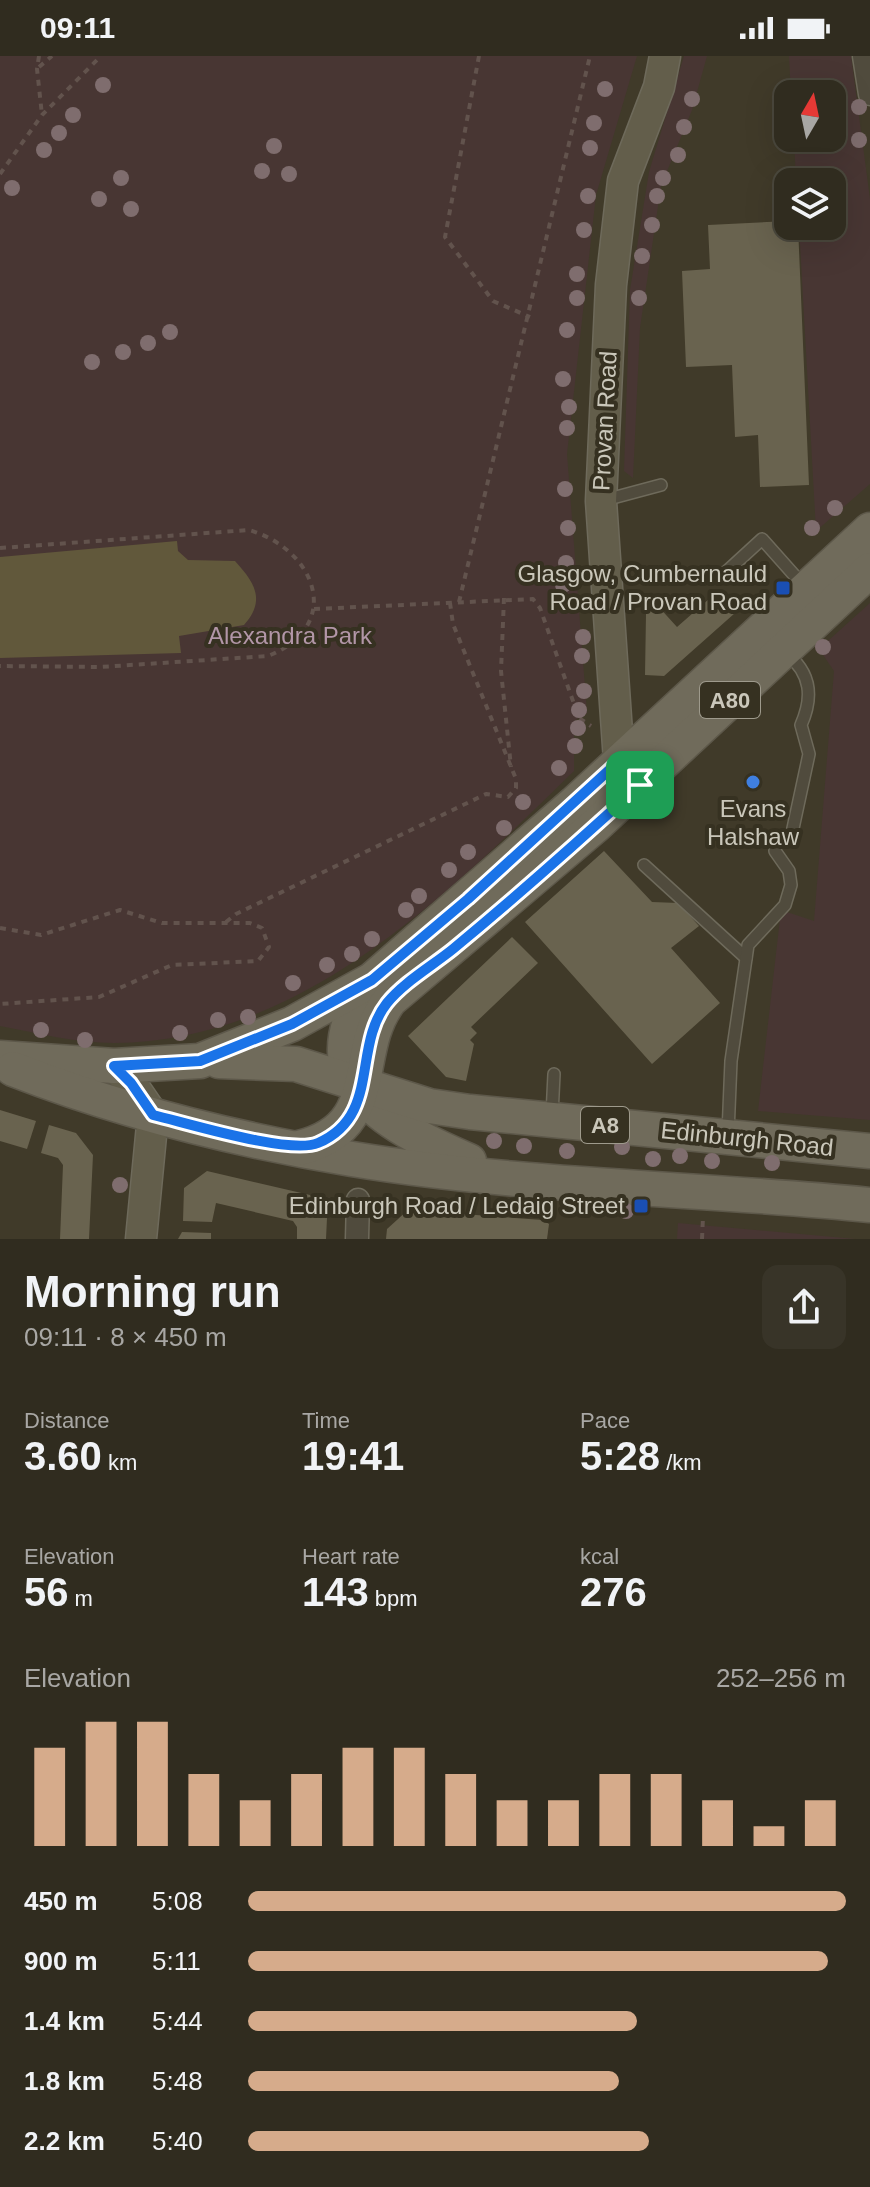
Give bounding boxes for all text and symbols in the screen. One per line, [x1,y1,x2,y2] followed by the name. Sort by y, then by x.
[40,11,115,44] text: 09:11
[774,80,846,152] north arrow
[774,80,846,240] map controls
[774,168,846,240] button: layers
[587,350,622,492] street label: Provan Road
[518,560,767,615] place label: Glasgow, Cumbernauld Road / Provan Road
[774,579,792,597] marker: Glasgow, Cumbernauld Road / Provan Road
[208,622,373,649] park label: Alexandra Park
[700,682,760,718] road number: A80
[606,751,674,819] pin
[618,763,662,807] icon: arrive
[744,773,762,791] marker: Evans Halshaw
[707,795,800,850] place label: Evans Halshaw
[581,1107,629,1143] road number: A8
[659,1116,835,1161] street label: Edinburgh Road
[289,1192,625,1219] place label: Edinburgh Road / Ledaig Street
[632,1197,650,1215] marker: Edinburgh Road / Ledaig Street
[762,1265,846,1349] button: share
[24,1267,281,1316] text: Morning run
[24,1322,227,1352] text: 09:11 · 8 × 450 m
[24,1408,110,1433] text: Distance
[302,1408,350,1433] text: Time
[580,1408,630,1433] text: Pace
[24,1434,102,1478] text: 3.60
[302,1434,404,1478] text: 19:41
[580,1434,660,1478] text: 5:28
[102,1450,137,1475] text: km
[660,1450,702,1475] text: /km
[24,1544,115,1569] text: Elevation
[302,1544,400,1569] text: Heart rate
[580,1544,619,1569] text: kcal
[24,1570,69,1614] text: 56
[302,1570,369,1614] text: 143
[580,1570,647,1614] text: 276
[69,1586,93,1611] text: m
[369,1586,418,1611] text: bpm
[24,1663,131,1693] text: Elevation
[716,1663,846,1693] text: 252–256 m
[24,1886,98,1916] text: 450 m
[152,1886,203,1916] text: 5:08
[24,1946,98,1976] text: 900 m
[152,1946,201,1976] text: 5:11
[24,2006,105,2036] text: 1.4 km
[152,2006,203,2036] text: 5:44
[24,2066,105,2096] text: 1.8 km
[152,2066,203,2096] text: 5:48
[24,2126,105,2156] text: 2.2 km
[152,2126,203,2156] text: 5:40

